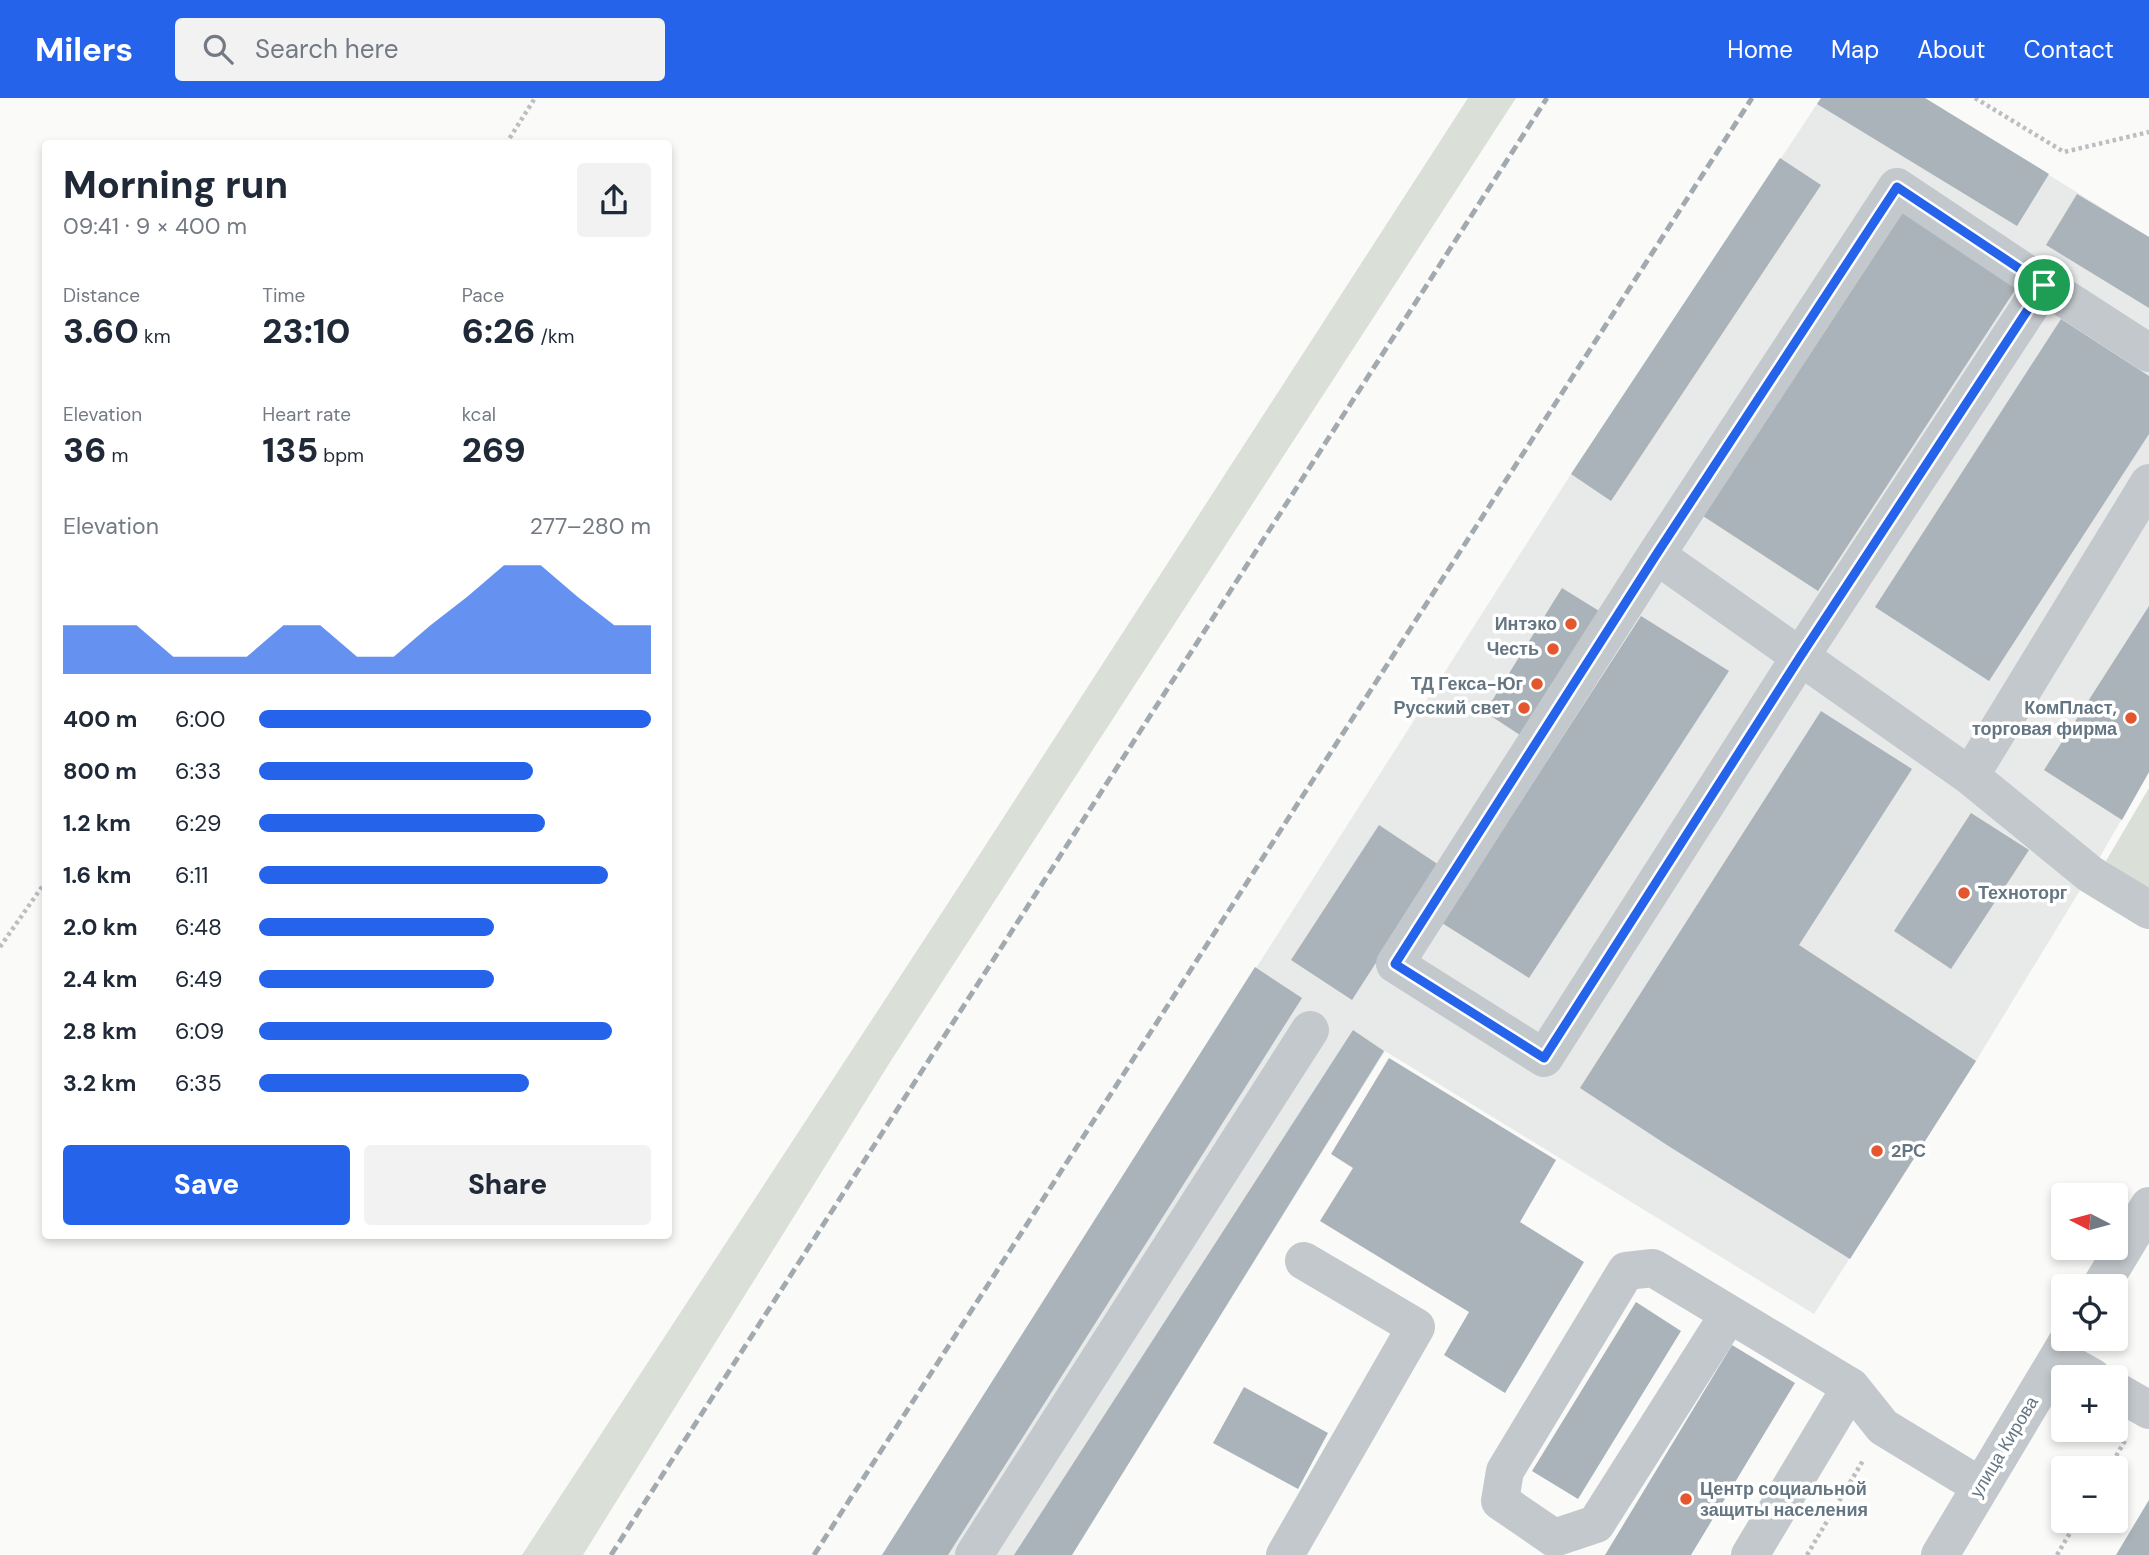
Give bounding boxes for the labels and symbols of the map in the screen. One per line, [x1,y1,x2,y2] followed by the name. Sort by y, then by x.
[2014,255,2074,315] pin
[1495,612,1557,636] place label: Интэко
[1563,616,1579,632] marker: Интэко
[1487,637,1539,661] place label: Честь
[1545,641,1561,657] marker: Честь
[1411,672,1524,696] place label: ТД Гекса-Юг
[1529,676,1545,692] marker: ТД Гекса-Юг
[1394,696,1510,720] place label: Русский свет
[1972,696,2118,741] place label: КомПласт, торговая фирма
[1516,700,1532,716] marker: Русский свет
[2123,710,2139,726] marker: КомПласт, торговая фирма
[1978,881,2068,905] place label: Техноторг
[1956,885,1972,901] marker: Техноторг
[1891,1139,1926,1163] place label: 2РС
[1869,1143,1885,1159] marker: 2РС
[2051,1183,2128,1260] north arrow
[1964,1391,2044,1502] street label: улица Кирова
[1700,1477,1868,1522] place label: Центр социальной защиты населения
[1678,1491,1694,1507] marker: Центр социальной защиты населения

